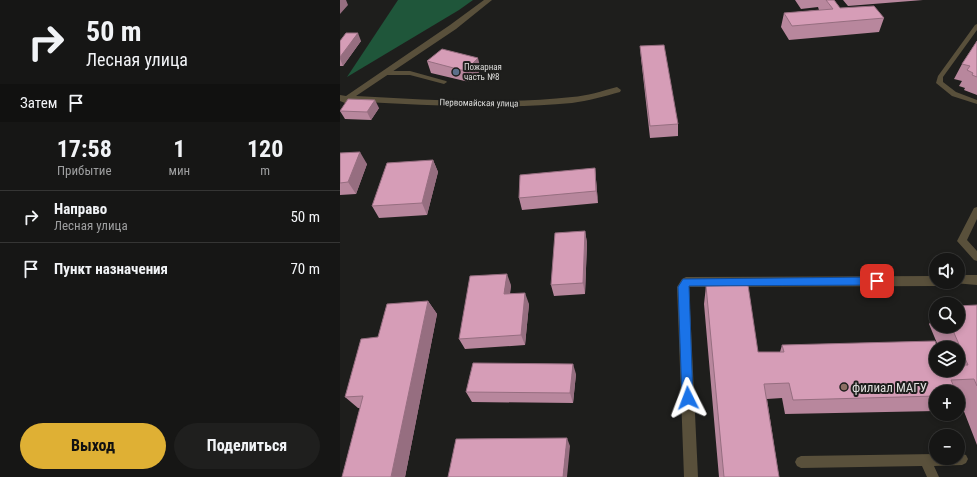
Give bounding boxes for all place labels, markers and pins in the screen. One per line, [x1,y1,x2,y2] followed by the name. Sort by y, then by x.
[464,62,502,82] place label: Пожарная часть №8
[451,67,461,77] marker: Пожарная часть №8
[860,264,894,298] pin
[852,380,927,395] place label: филиал МАГУ
[839,382,849,392] marker: филиал МАГУ

